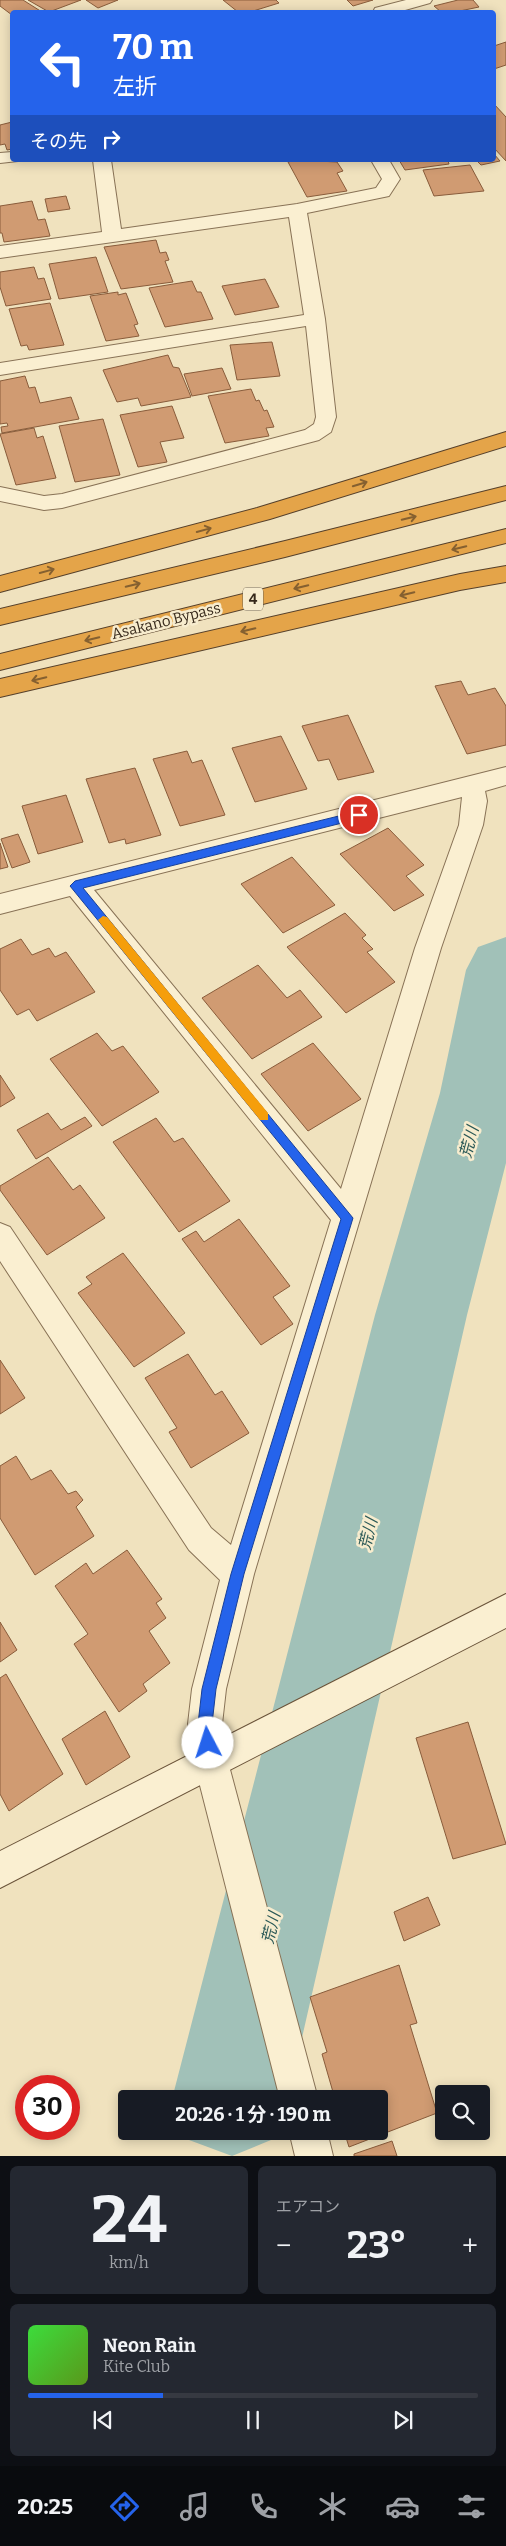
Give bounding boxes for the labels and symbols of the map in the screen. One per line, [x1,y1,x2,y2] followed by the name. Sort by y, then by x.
[352,479,367,488] one-way arrow
[401,512,417,522] one-way arrow
[196,524,212,534] one-way arrow
[451,544,467,553] one-way arrow
[39,566,55,576] one-way arrow
[124,580,140,589] one-way arrow
[294,583,310,592] one-way arrow
[243,588,263,610] road number: 4
[399,590,415,599] one-way arrow
[110,599,222,643] street label: Asakano Bypass
[241,626,257,636] one-way arrow
[85,635,101,644] one-way arrow
[32,675,48,684] one-way arrow
[338,794,380,836] pin
[456,1122,483,1160] water label: 荒川
[355,1514,382,1552] water label: 荒川
[181,1716,233,1768] position arrow
[258,1908,285,1946] water label: 荒川
[15,2075,80,2140] speed limit sign: 30

